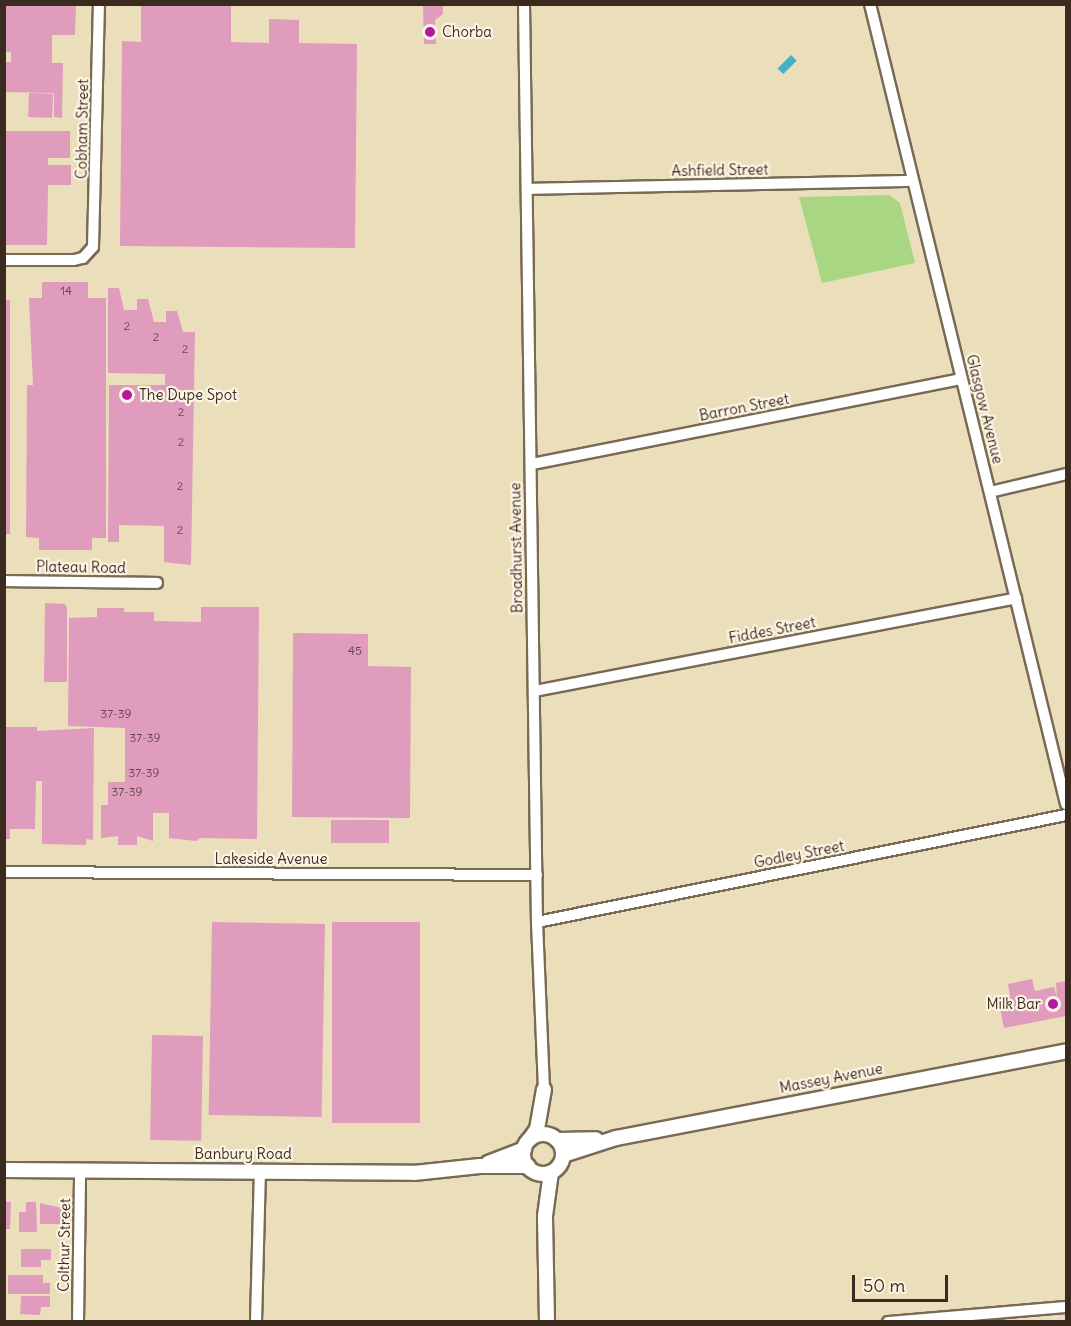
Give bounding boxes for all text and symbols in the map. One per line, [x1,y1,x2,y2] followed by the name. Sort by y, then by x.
[442,23,492,41] place label: Chorba
[423,25,437,39] marker: Chorba
[72,79,92,179] street label: Cobham Street
[671,160,769,180] street label: Ashfield Street
[60,284,72,298] house number: 14
[124,319,130,333] house number: 2
[153,330,159,344] house number: 2
[182,342,188,356] house number: 2
[963,352,1007,466] street label: Glasgow Avenue
[139,386,237,404] place label: The Dupe Spot
[120,388,134,402] marker: The Dupe Spot
[698,389,790,425] street label: Barron Street
[178,405,184,419] house number: 2
[178,435,184,449] house number: 2
[177,479,183,493] house number: 2
[506,482,526,614] street label: Broadhurst Avenue
[177,523,183,537] house number: 2
[36,557,126,577] street label: Plateau Road
[727,613,817,647] street label: Fiddes Street
[348,644,362,658] house number: 45
[101,707,131,721] house number: 37-39
[130,731,160,745] house number: 37-39
[129,766,159,780] house number: 37-39
[112,785,142,799] house number: 37-39
[752,836,846,872] street label: Godley Street
[214,850,328,868] street label: Lakeside Avenue
[986,995,1041,1013] place label: Milk Bar
[1046,997,1060,1011] marker: Milk Bar
[778,1059,884,1097] street label: Massey Avenue
[194,1145,292,1163] street label: Banbury Road
[54,1198,74,1292] street label: Colthur Street
[855,1263,951,1301] scale bar
[863,1274,905,1297] text: 50 m

